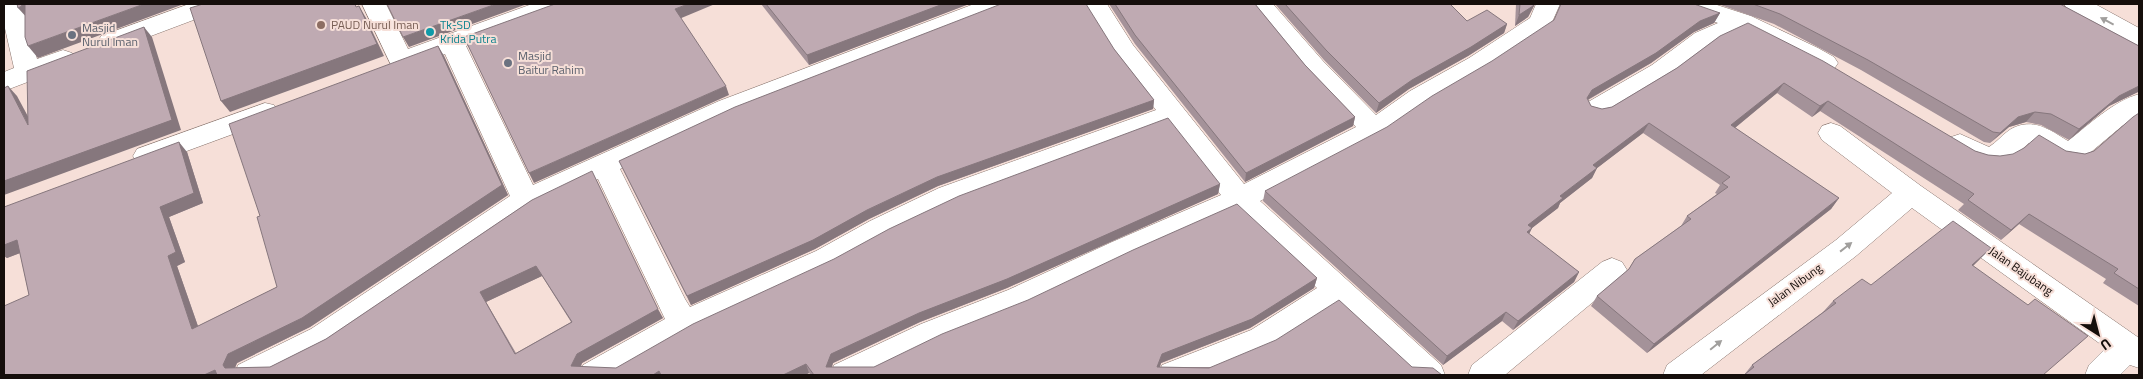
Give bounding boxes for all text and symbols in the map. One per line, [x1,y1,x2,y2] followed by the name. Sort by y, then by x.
[331,15,419,34] place label: PAUD Nurul Iman
[440,15,496,48] place label: Tk-SD Krida Putra
[2100,17,2115,25] one-way arrow
[82,18,138,51] place label: Masjid Nurul Iman
[315,19,327,31] marker: PAUD Nurul Iman
[424,26,436,38] marker: Tk-SD Krida Putra
[66,29,78,41] marker: Masjid Nurul Iman
[518,46,584,79] place label: Masjid Baitur Rahim
[502,57,514,69] marker: Masjid Baitur Rahim
[1985,241,2057,300] street label: Jalan Bajubang
[1839,242,1852,253] one-way arrow
[1763,258,1826,311] street label: Jalan Nibung
[2073,309,2123,359] north arrow
[2096,334,2116,356] text: U
[1709,339,1722,350] one-way arrow

